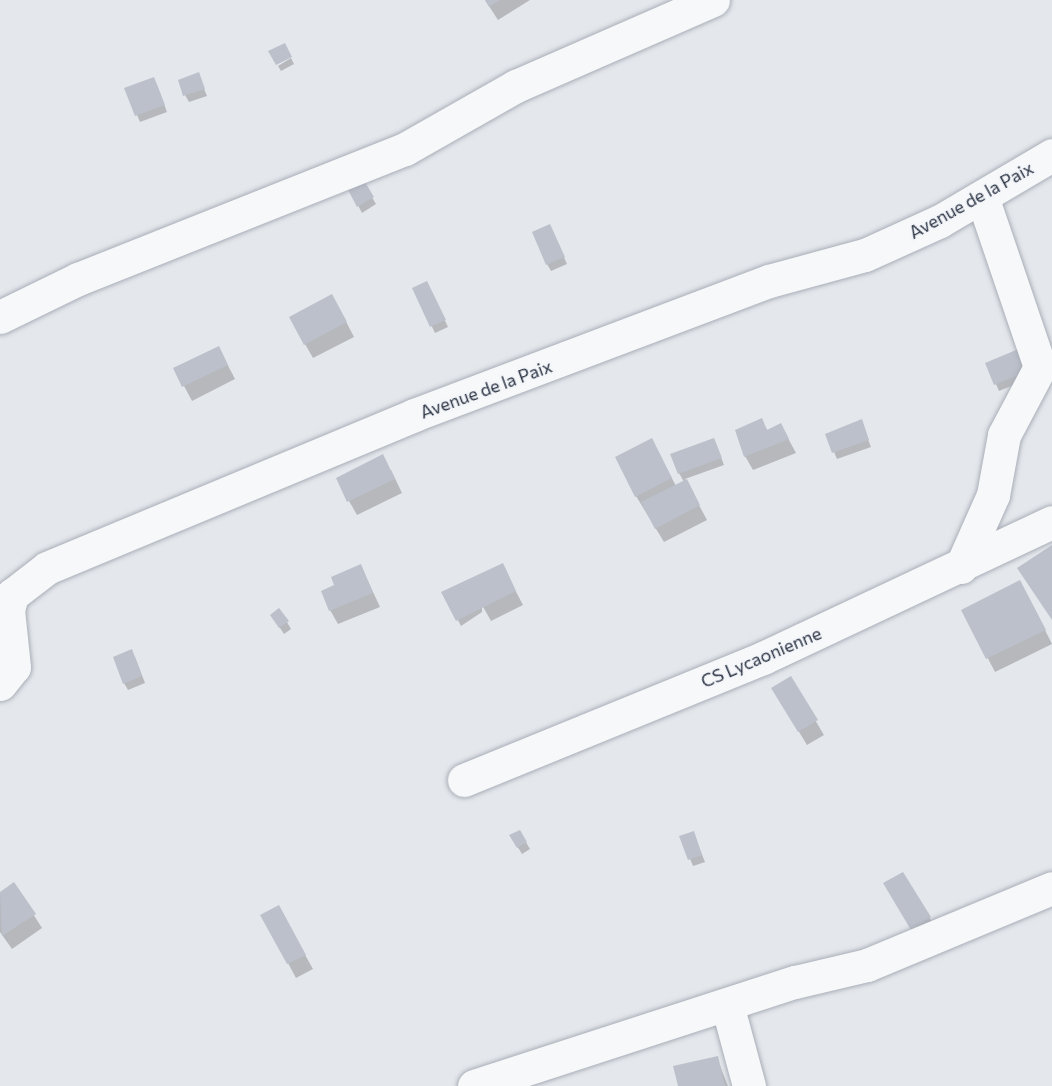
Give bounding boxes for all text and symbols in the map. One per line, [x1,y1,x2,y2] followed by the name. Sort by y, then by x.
[905,157,1037,243] street label: Avenue de la Paix
[417,355,555,423] street label: Avenue de la Paix
[698,622,824,692] street label: CS Lycaonienne

